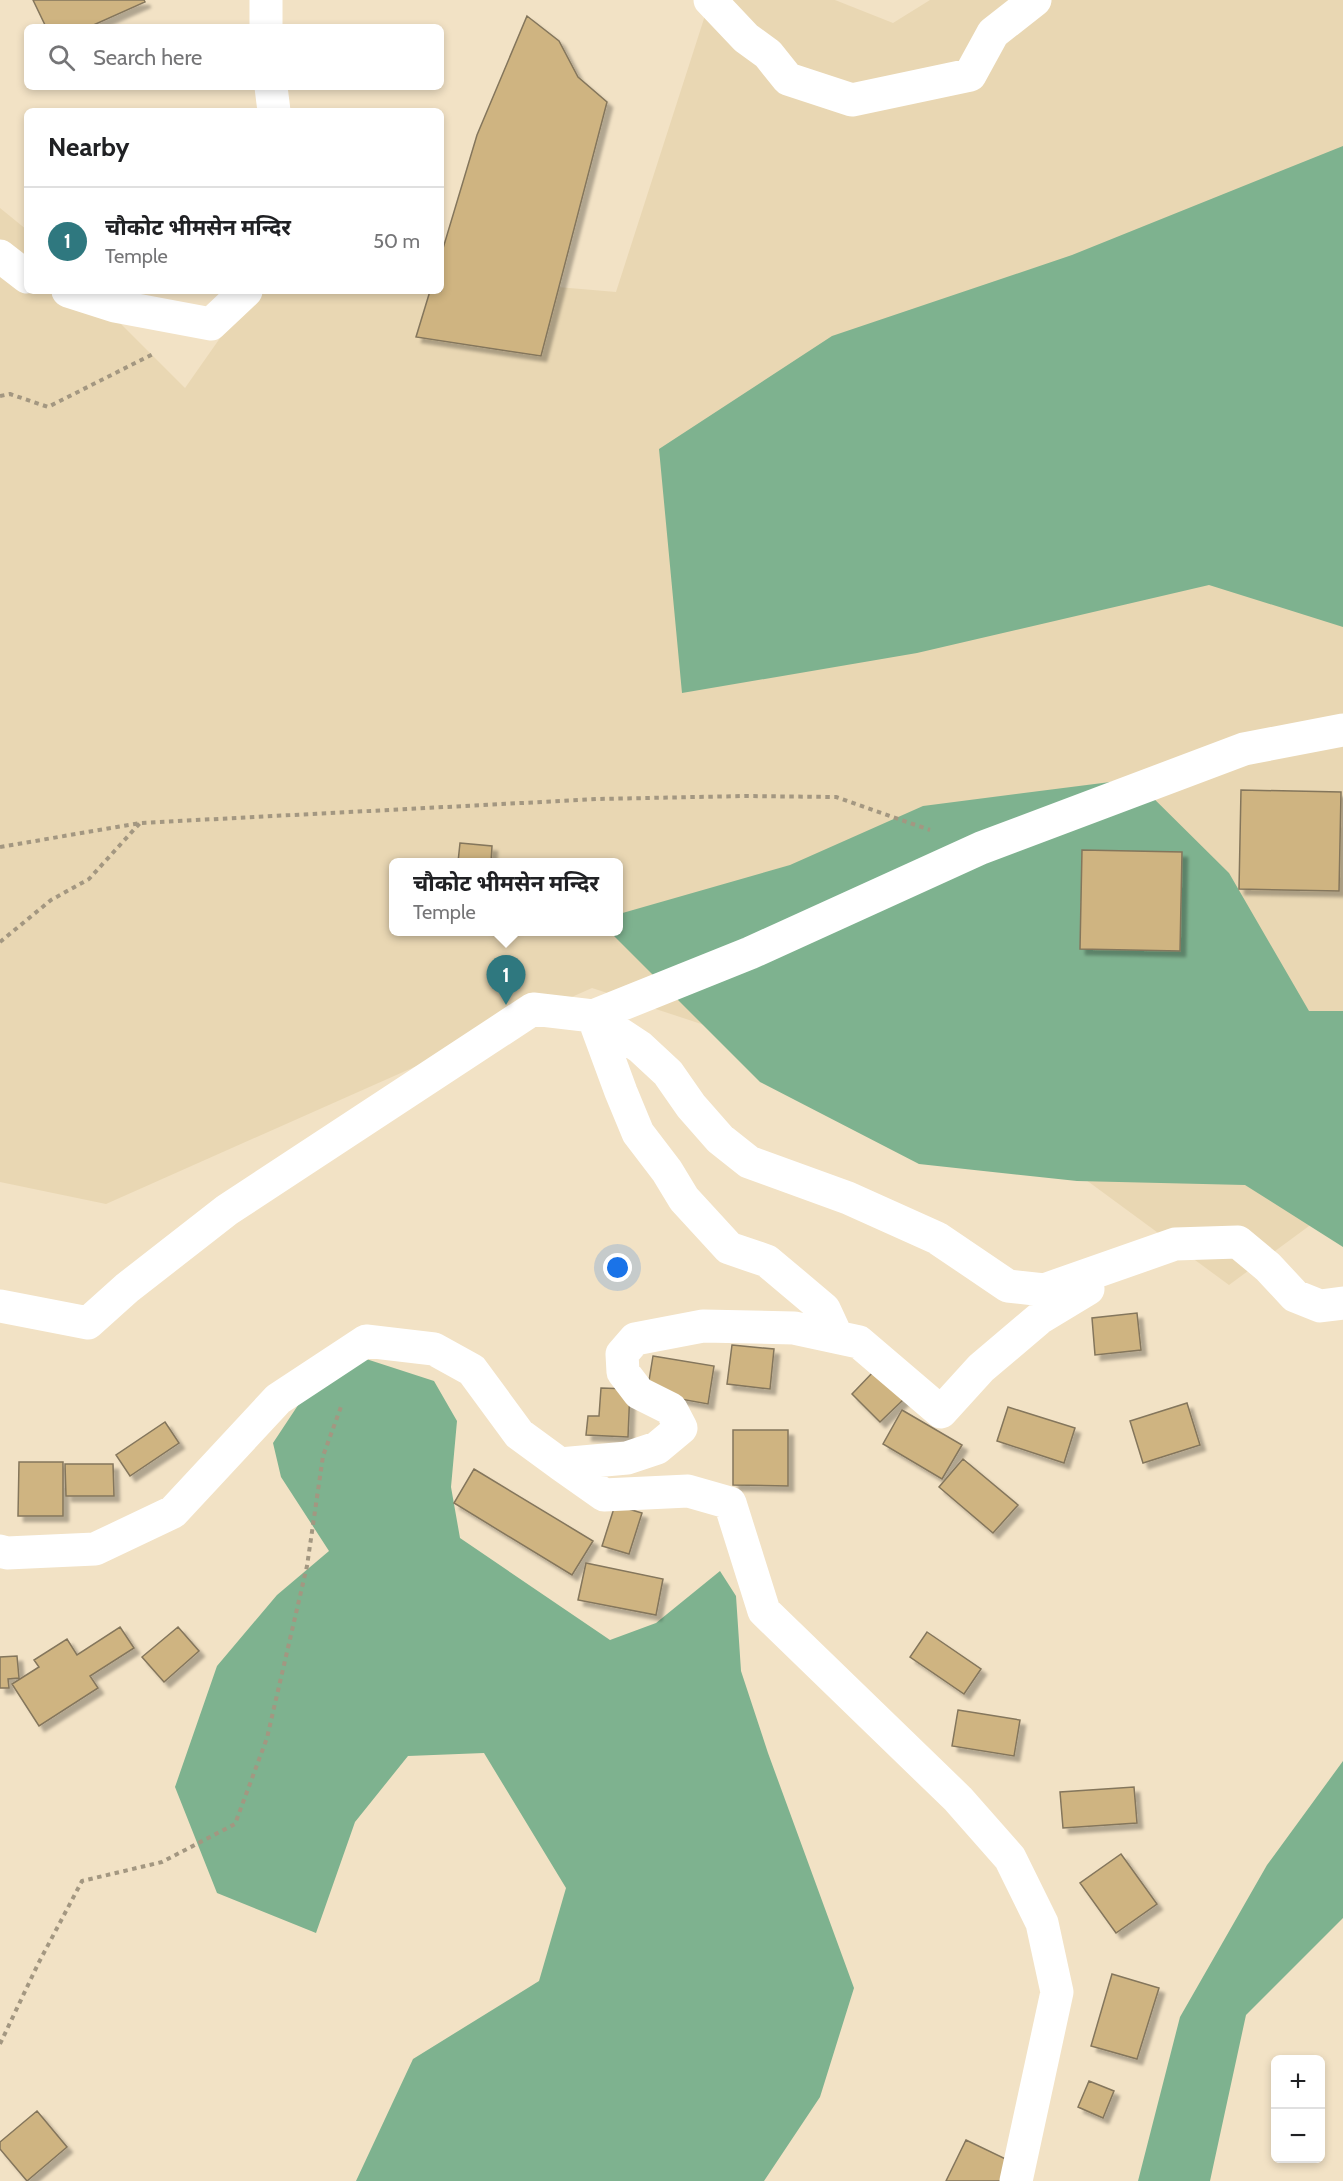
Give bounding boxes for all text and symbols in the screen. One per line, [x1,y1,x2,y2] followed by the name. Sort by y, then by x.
[24,24,444,90] search box
[45,41,78,74] icon: search
[93,44,202,71] text: Search here
[48,131,129,163] text: Nearby
[105,214,291,241] text: चौकोट भीमसेन मन्दिर
[64,229,71,253] text: 1
[373,229,420,253] text: 50 m
[105,244,168,268] text: Temple
[389,858,623,936] popup
[413,870,599,897] text: चौकोट भीमसेन मन्दिर
[413,900,476,924] text: Temple
[486,956,526,1005] pin: 1
[603,1253,632,1282] your location
[1271,2055,1325,2163] map controls
[1271,2055,1325,2109] button: +
[1271,2109,1325,2163] button: −

